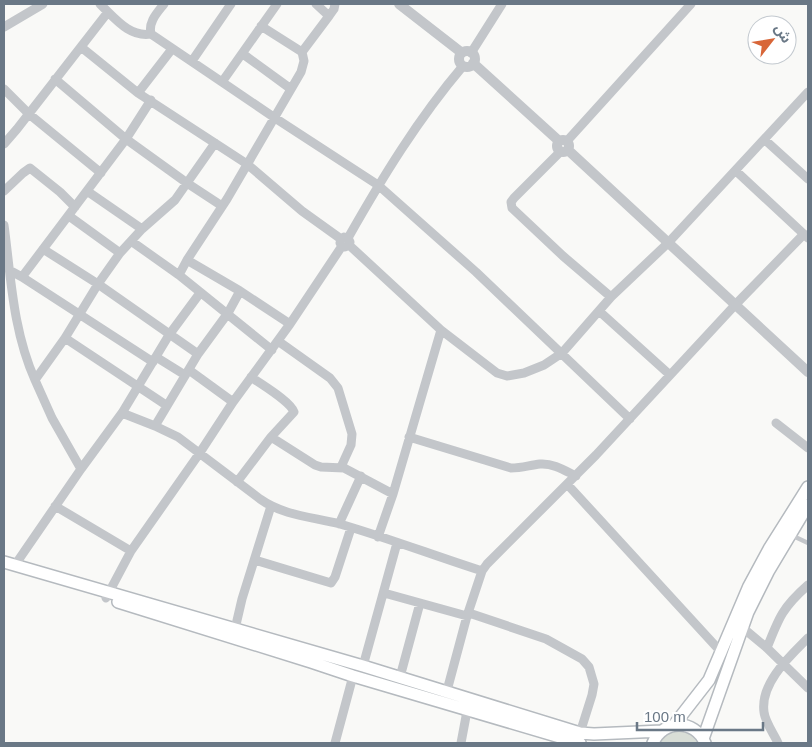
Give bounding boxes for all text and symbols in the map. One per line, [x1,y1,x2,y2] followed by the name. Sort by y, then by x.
[747,15,797,65] north arrow
[771,21,795,46] text: ش
[637,700,763,732] scale bar
[644,708,686,725] text: 100 m

